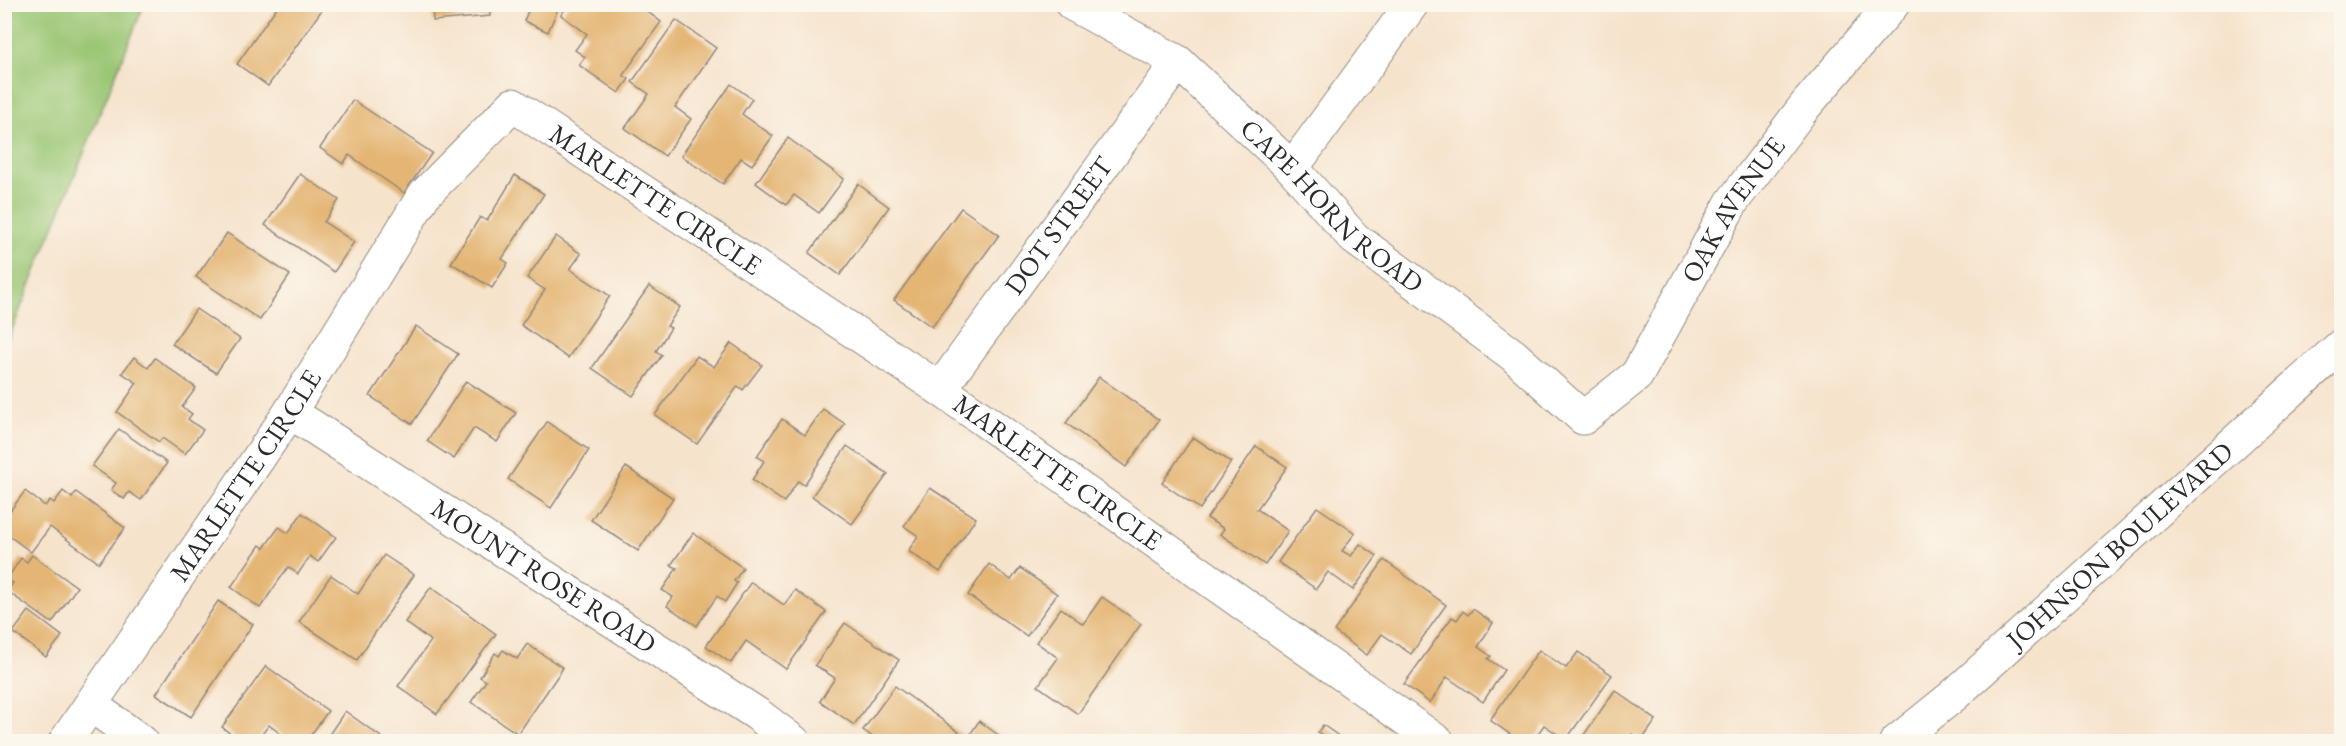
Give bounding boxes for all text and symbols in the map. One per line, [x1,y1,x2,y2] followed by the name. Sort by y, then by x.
[1233,111,1431,300] street label: CAPE HORN ROAD
[543,116,769,282] street label: MARLETTE CIRCLE
[1673,129,1792,289] street label: OAK AVENUE
[997,149,1121,301] street label: DOT STREET
[162,363,329,588] street label: MARLETTE CIRCLE
[947,386,1169,558] street label: MARLETTE CIRCLE
[1997,434,2240,658] street label: JOHNSON BOULEVARD
[425,490,663,661] street label: MOUNT ROSE ROAD

